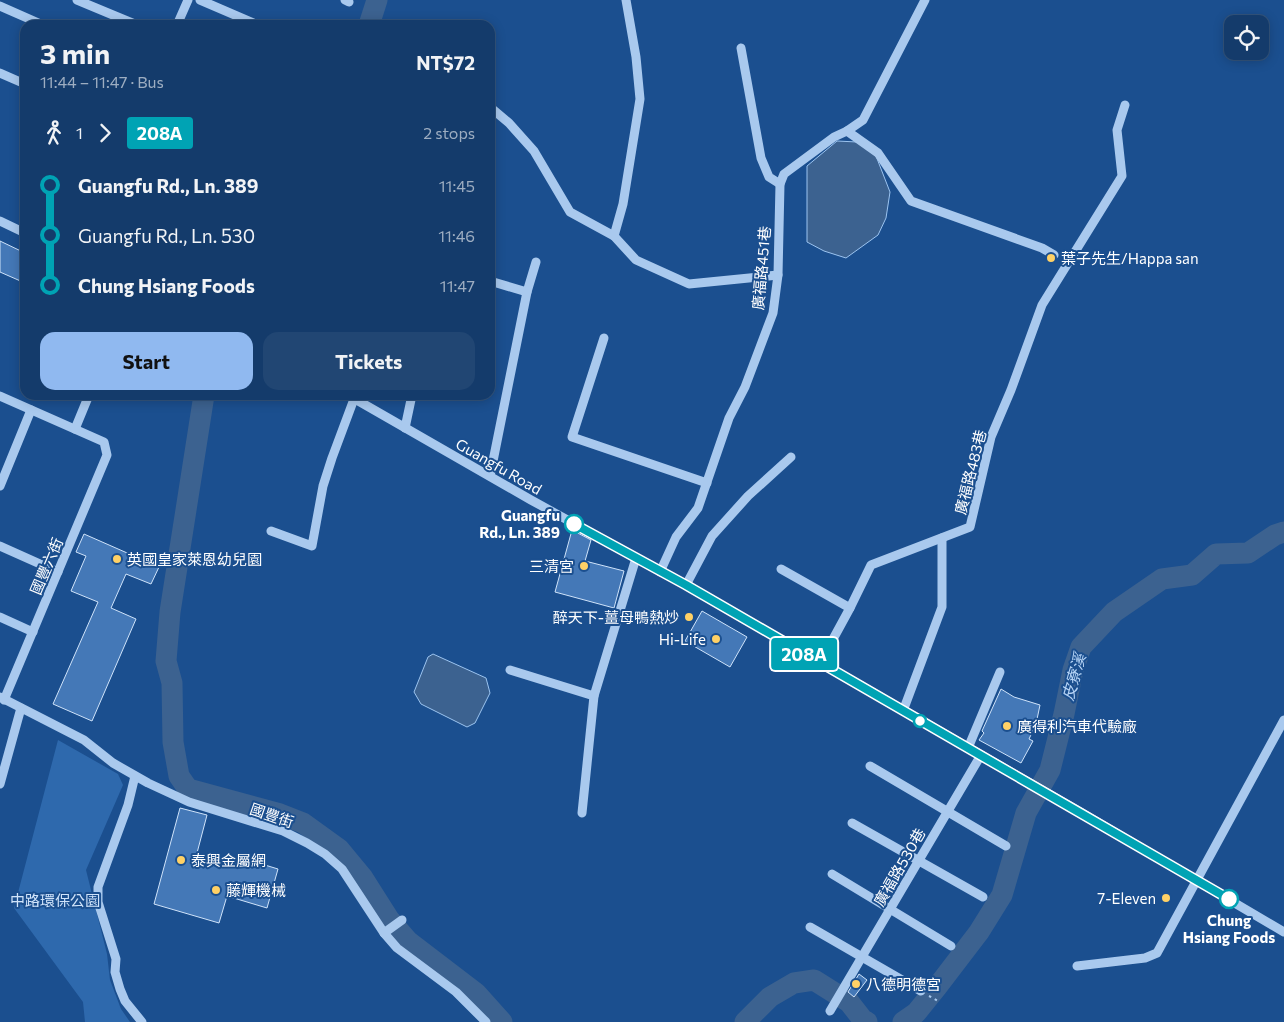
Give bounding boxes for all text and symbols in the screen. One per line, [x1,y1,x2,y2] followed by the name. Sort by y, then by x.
[1224,15,1269,60] map controls
[1224,15,1269,60] button: locate
[40,36,110,70] text: 3 min
[416,51,475,74] text: NT$72
[40,72,164,91] text: 11:44 – 11:47 · Bus
[40,119,68,147] icon: walk
[91,119,119,147] icon: forward
[137,122,183,144] text: 208A
[76,123,83,142] text: 1
[423,123,475,142] text: 2 stops
[78,174,259,197] text: Guangfu Rd., Ln. 389
[439,176,475,195] text: 11:45
[78,224,255,247] text: Guangfu Rd., Ln. 530
[748,225,774,311] street label: 廣福路451巷
[438,226,475,245] text: 11:46
[1061,249,1199,267] place label: 葉子先生/Happa san
[1045,252,1057,264] marker: 葉子先生/Happa san
[78,274,255,297] text: Chung Hsiang Foods
[440,276,475,295] text: 11:47
[40,332,253,390] button: Start
[263,332,475,390] button: Tickets
[951,428,989,516] street label: 廣福路483巷
[453,434,545,498] street label: Guangfu Road
[479,506,560,541] place label: Guangfu Rd., Ln. 389
[564,514,584,534] marker: Guangfu Rd., Ln. 389
[26,535,66,597] street label: 國豐六街
[127,550,262,568] place label: 英國皇家萊恩幼兒園
[111,553,123,565] marker: 英國皇家萊恩幼兒園
[529,557,574,575] place label: 三清宮
[578,560,590,572] marker: 三清宮
[553,608,679,626] place label: 醉天下-薑母鴨熱炒
[683,611,695,623] marker: 醉天下-薑母鴨熱炒
[659,630,706,648] place label: Hi-Life
[710,633,722,645] marker: Hi-Life
[769,638,839,670] line badge: 208A
[781,643,827,665] text: 208A
[1057,649,1089,703] water label: 皮寮溪
[913,714,927,728] unlabelled marker
[1017,717,1137,735] place label: 廣得利汽車代驗廠
[1001,720,1013,732] marker: 廣得利汽車代驗廠
[248,799,296,831] street label: 國豐街
[869,825,929,909] street label: 廣福路530巷
[191,851,266,869] place label: 泰興金屬網
[175,854,187,866] marker: 泰興金屬網
[226,881,286,899] place label: 藤輝機械
[210,884,222,896] marker: 藤輝機械
[1097,889,1156,907] place label: 7-Eleven
[1219,889,1239,909] marker: Chung Hsiang Foods
[10,891,100,909] park label: 中路環保公園
[1160,892,1172,904] marker: 7-Eleven
[1183,911,1275,946] place label: Chung Hsiang Foods
[866,975,941,993] place label: 八德明德宮
[850,978,862,990] marker: 八德明德宮

